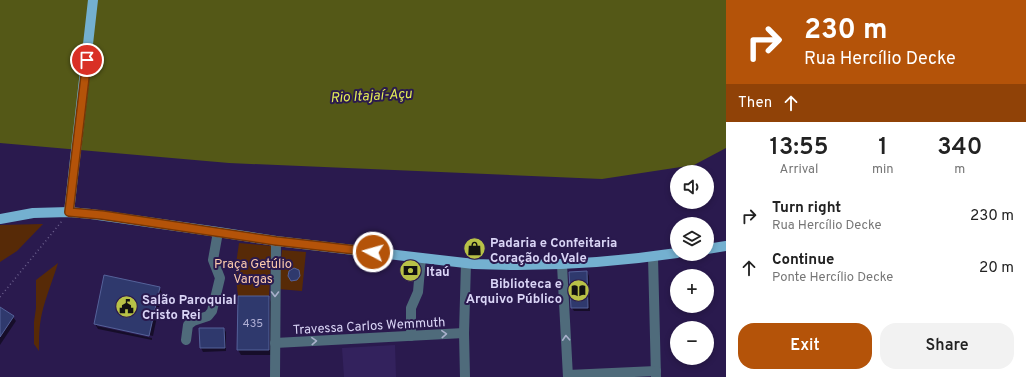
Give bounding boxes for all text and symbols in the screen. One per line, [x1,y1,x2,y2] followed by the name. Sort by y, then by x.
[804,13,887,49] text: 230 m
[738,16,790,68] icon: right
[70,43,104,77] pin
[804,48,956,71] text: Rua Hercílio Decke
[76,49,98,71] icon: arrive
[330,86,413,107] water label: Rio Itajaí-Açu
[780,92,802,114] icon: ahead
[738,94,772,113] text: Then
[770,133,828,163] text: 13:55
[878,133,888,163] text: 1
[937,133,982,163] text: 340
[780,162,818,178] text: Arrival
[872,162,894,178] text: min
[954,162,965,178] text: m
[670,165,714,365] map controls
[670,165,714,209] button: sound
[772,199,841,218] text: Turn right
[738,205,760,227] icon: right
[970,207,1014,226] text: 230 m
[670,217,714,261] button: layers
[772,218,882,234] text: Rua Hercílio Decke
[352,231,394,273] position arrow
[461,236,487,262] shop icon: Padaria e Confeitaria Coração do Vale
[490,236,617,267] place label: Padaria e Confeitaria Coração do Vale
[772,251,834,270] text: Continue
[214,257,292,288] park label: Praça Getúlio Vargas
[738,257,760,279] icon: ahead
[398,258,424,284] bank icon: Itaú
[979,259,1014,278] text: 20 m
[426,265,450,281] place label: Itaú
[670,269,714,313] button: +
[772,270,893,286] text: Ponte Hercílio Decke
[466,277,562,308] place label: Biblioteca e Arquivo Público
[565,277,591,303] library icon: Biblioteca e Arquivo Público
[271,291,280,297] one-way arrow
[114,293,140,319] public building icon: Salão Paroquial Cristo Rei
[142,293,237,324] place label: Salão Paroquial Cristo Rei
[293,315,446,339] street label: Travessa Carlos Wemmuth
[243,317,263,331] house number: 435
[670,321,714,365] button: −
[738,323,872,369] button: Exit
[880,323,1014,369] button: Share
[441,330,447,338] one-way arrow
[562,335,570,341] one-way arrow
[311,337,317,346] one-way arrow

